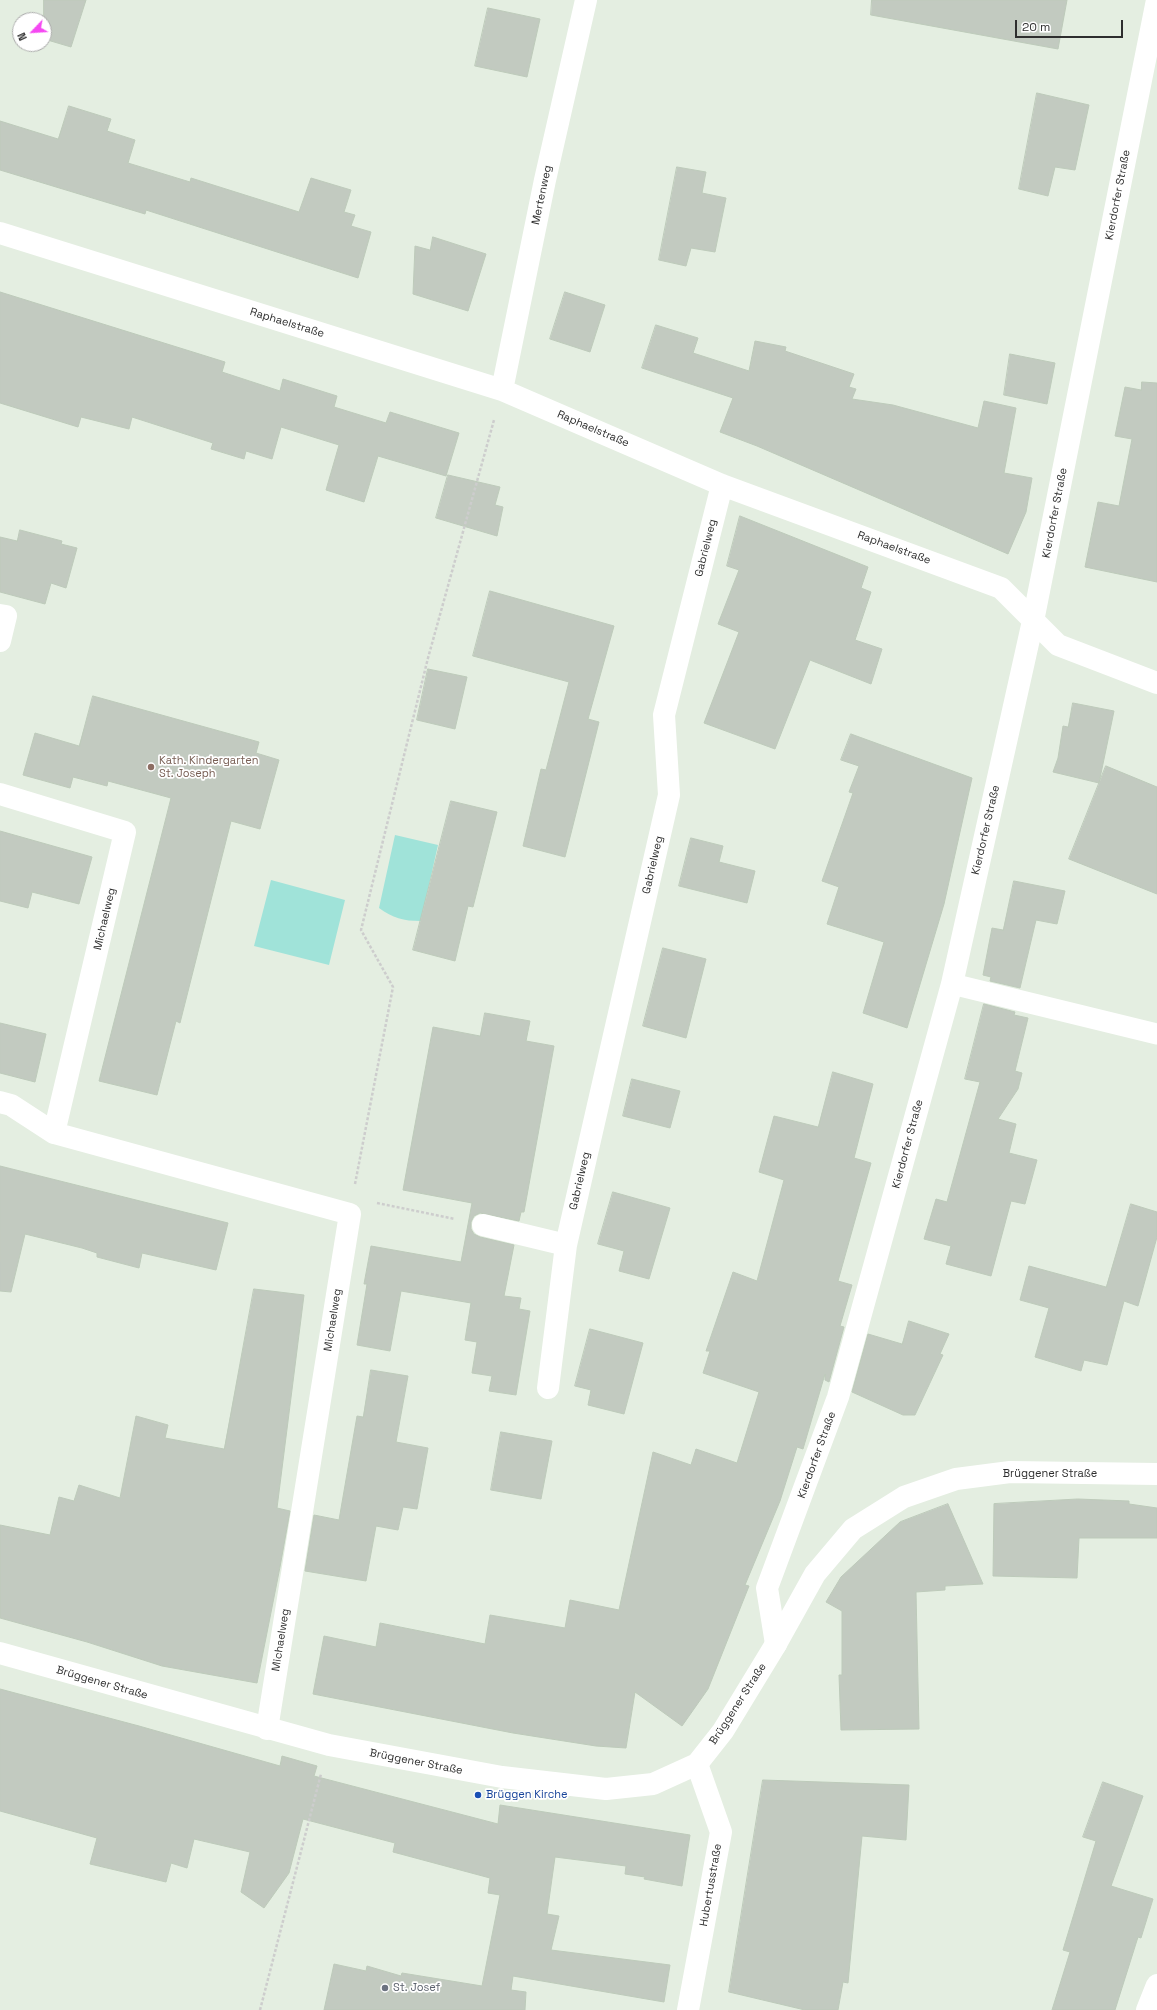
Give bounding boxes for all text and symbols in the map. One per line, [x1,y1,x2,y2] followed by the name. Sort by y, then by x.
[12,12,52,52] north arrow
[1017,12,1125,38] scale bar
[1022,19,1050,35] text: 20 m
[14,30,30,43] text: N
[1103,149,1133,241] street label: Kierdorfer Straße
[529,164,555,226] street label: Mertenweg
[248,305,326,341] street label: Raphaelstraße
[555,408,631,450] street label: Raphaelstraße
[1040,467,1070,559] street label: Kierdorfer Straße
[692,518,720,578] street label: Gabrielweg
[856,529,932,567] street label: Raphaelstraße
[159,754,258,780] place label: Kath. Kindergarten St. Joseph
[146,762,156,772] marker: Kath. Kindergarten St. Joseph
[969,784,1003,876] street label: Kierdorfer Straße
[640,835,666,895] street label: Gabrielweg
[91,887,119,951] street label: Michaelweg
[890,1098,926,1190] street label: Kierdorfer Straße
[567,1151,593,1211] street label: Gabrielweg
[322,1288,344,1352] street label: Michaelweg
[795,1410,839,1500] street label: Kierdorfer Straße
[1003,1467,1097,1481] street label: Brüggener Straße
[270,1608,292,1672] street label: Michaelweg
[707,1661,769,1747] street label: Brüggener Straße
[55,1664,149,1702] street label: Brüggener Straße
[368,1747,464,1777] street label: Brüggener Straße
[486,1788,568,1802] place label: Brüggen Kirche
[473,1790,483,1800] marker: Brüggen Kirche
[697,1843,725,1927] street label: Hubertusstraße
[393,1981,440,1995] place label: St. Josef
[380,1983,390,1993] marker: St. Josef

